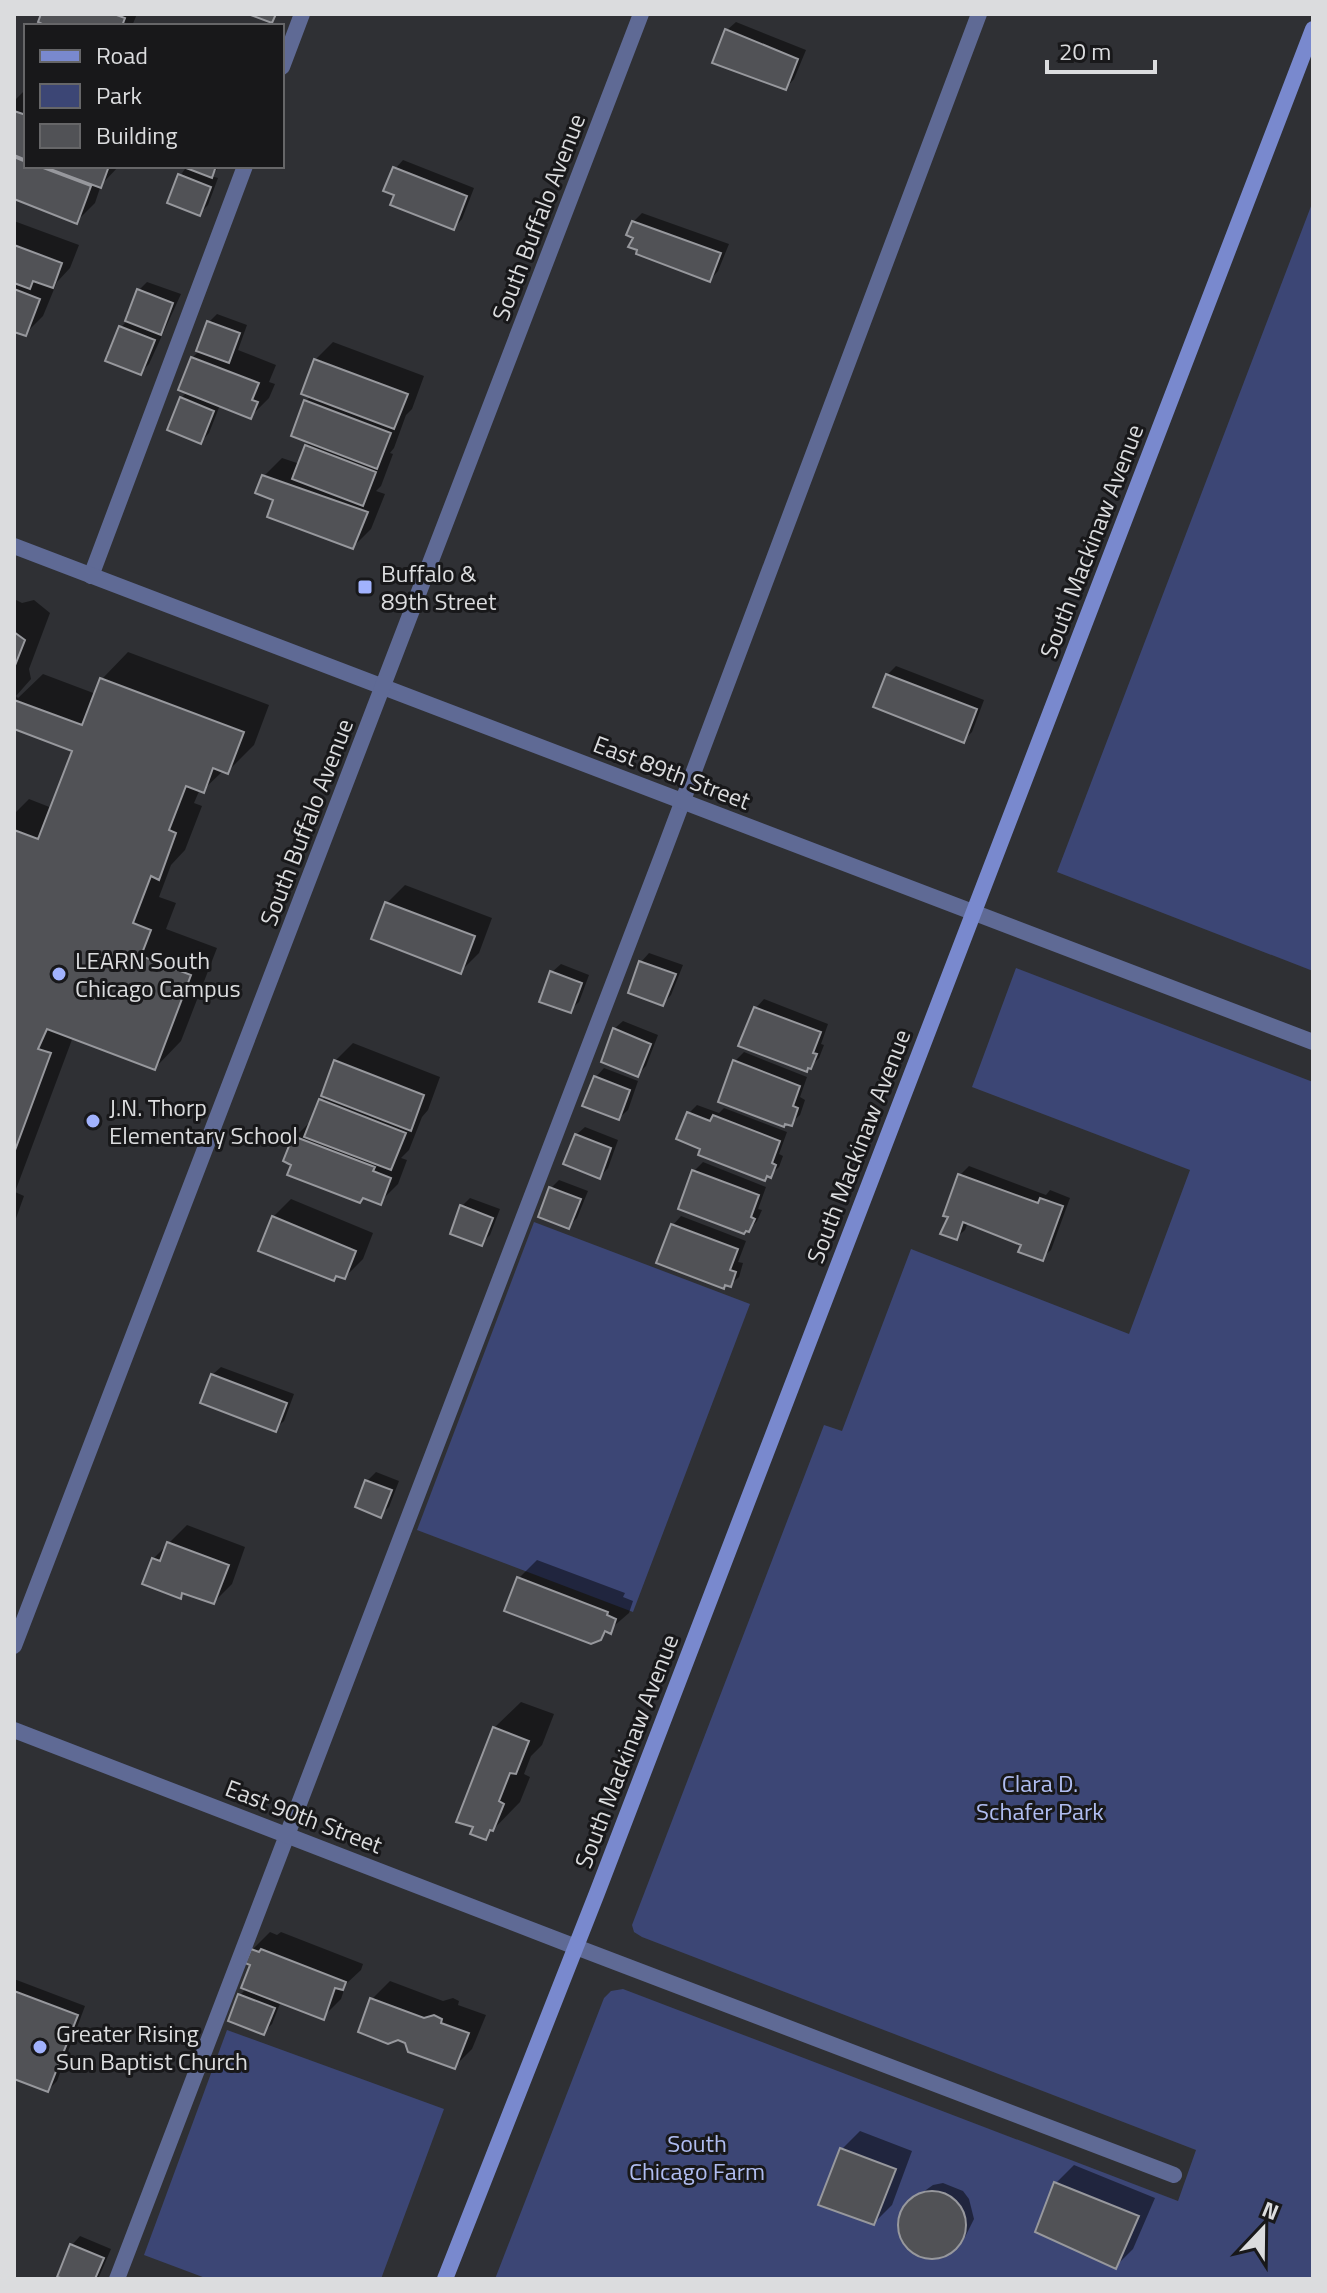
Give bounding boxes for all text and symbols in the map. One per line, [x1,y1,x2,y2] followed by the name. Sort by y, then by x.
[24,24,284,168] legend
[1047,24,1155,74] scale bar
[1059,33,1111,69] text: 20 m
[96,37,148,73] text: Road
[96,77,142,113] text: Park
[482,108,594,326] street label: South Buffalo Avenue
[96,117,178,153] text: Building
[1030,419,1152,663] street label: South Mackinaw Avenue
[381,555,497,619] place label: Buffalo & 89th Street
[356,578,374,596] marker: Buffalo & 89th Street
[250,713,362,931] street label: South Buffalo Avenue
[588,726,756,819] street label: East 89th Street
[75,942,241,1006] place label: LEARN South Chicago Campus
[50,965,68,983] marker: LEARN South Chicago Campus
[797,1024,919,1268] street label: South Mackinaw Avenue
[109,1089,298,1153] place label: J.N. Thorp Elementary School
[84,1112,102,1130] marker: J.N. Thorp Elementary School
[565,1629,687,1873] street label: South Mackinaw Avenue
[976,1765,1104,1829] park label: Clara D. Schafer Park
[220,1770,388,1863] street label: East 90th Street
[56,2015,248,2079] place label: Greater Rising Sun Baptist Church
[31,2038,49,2056] marker: Greater Rising Sun Baptist Church
[629,2125,765,2189] park label: South Chicago Farm
[1223,2189,1303,2269] north arrow
[1257,2192,1284,2229] text: N

